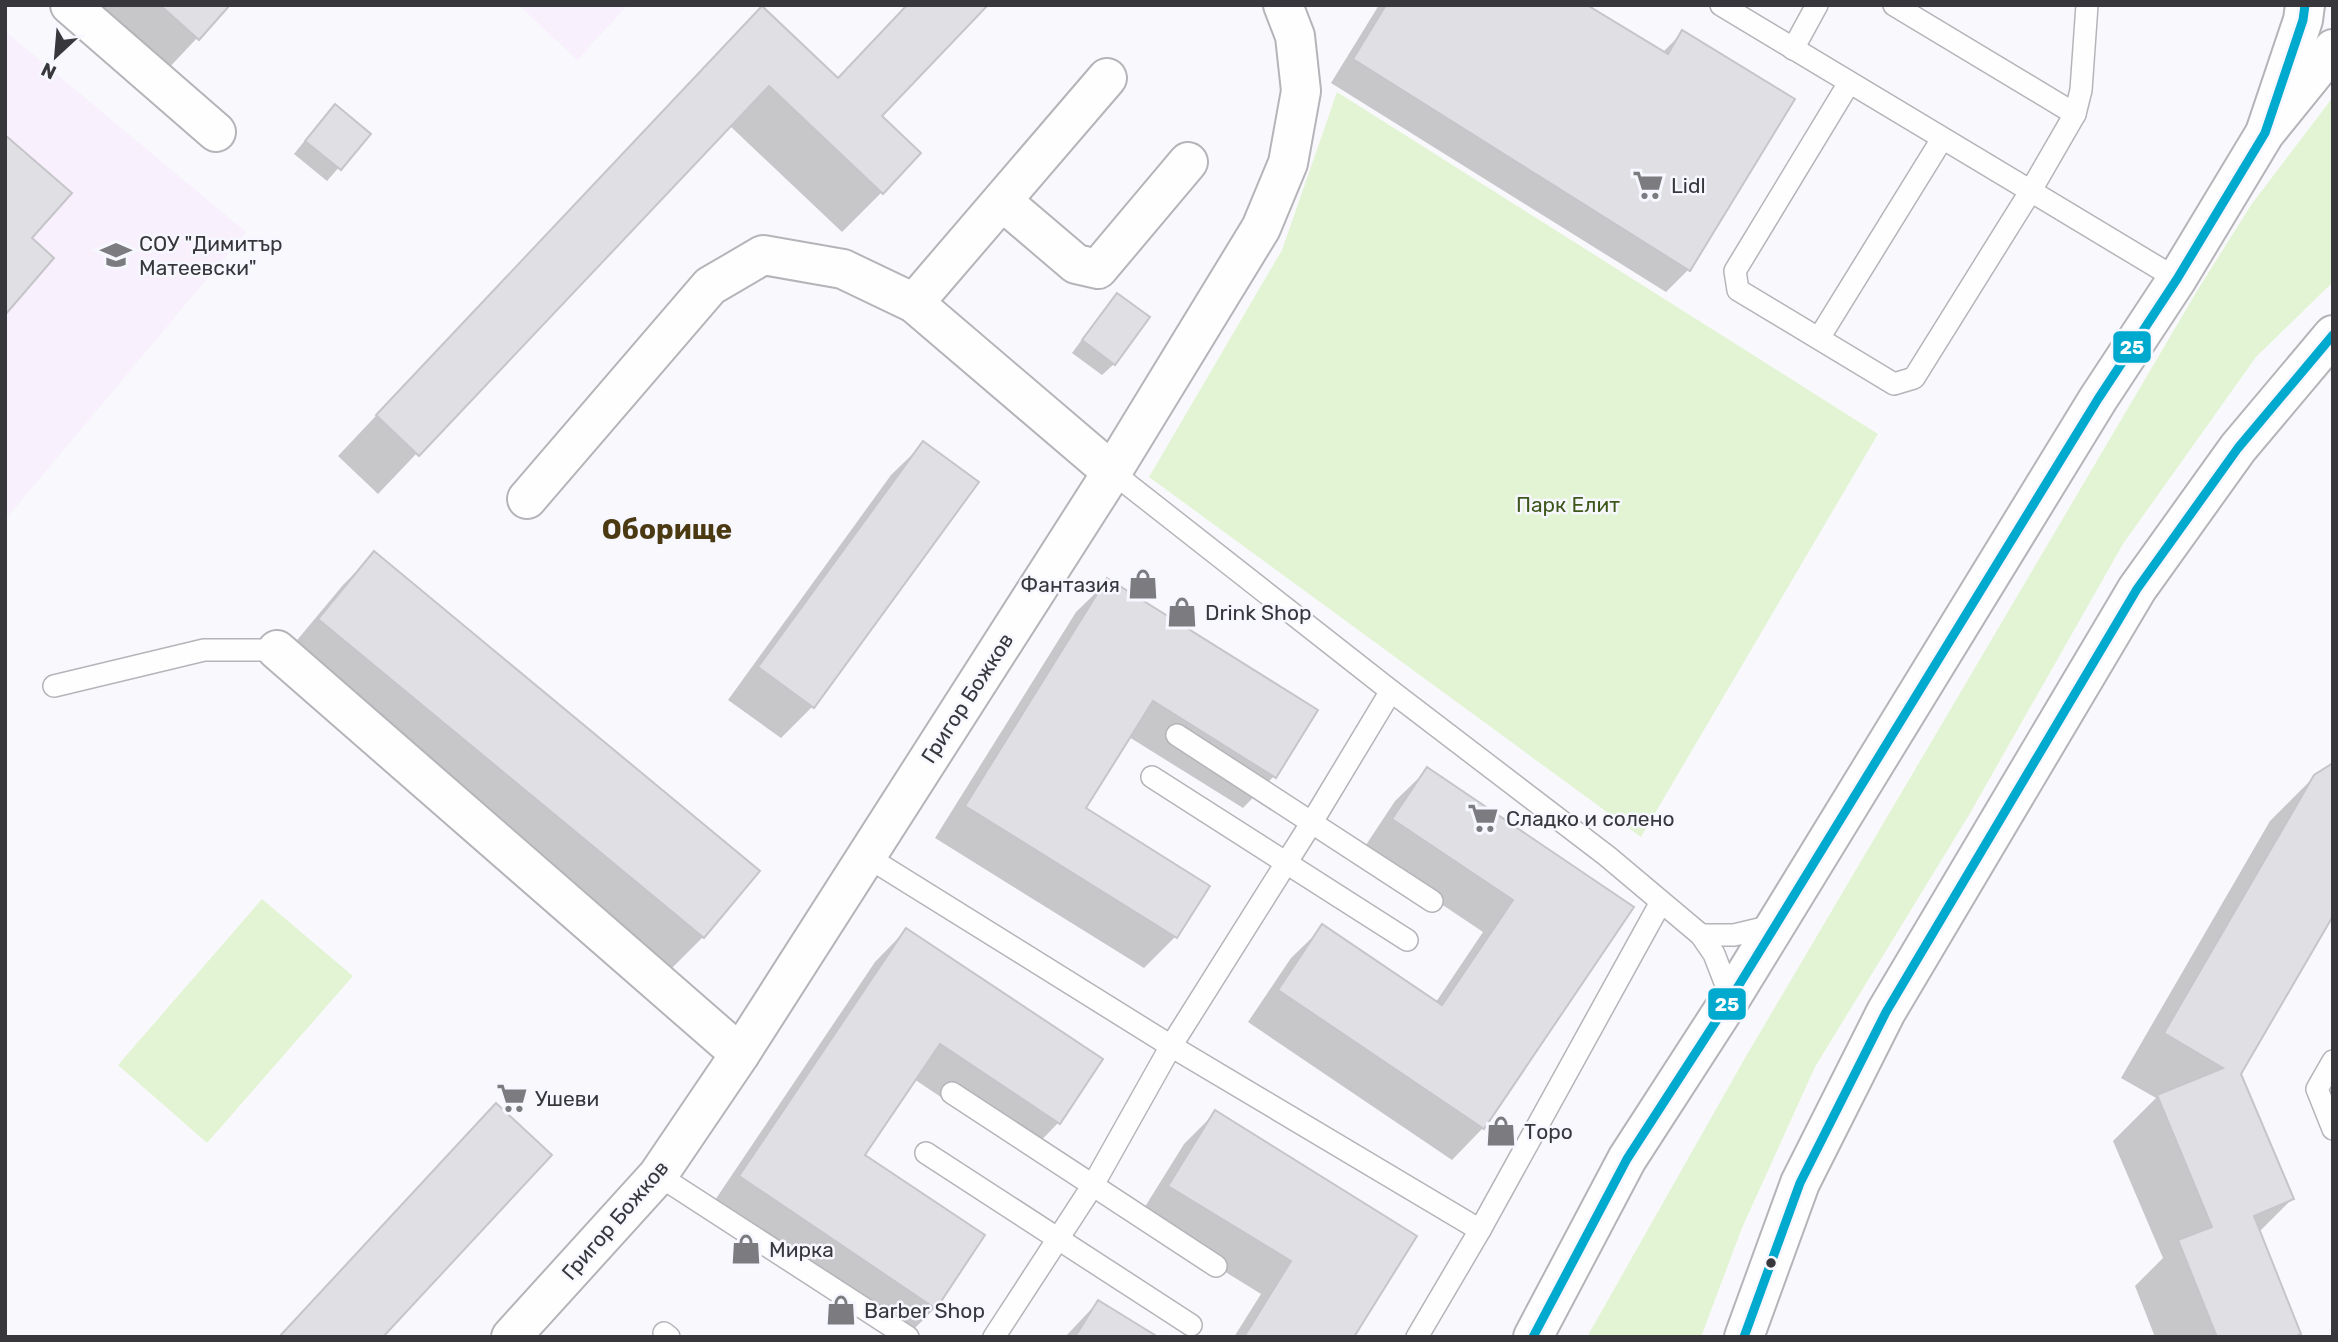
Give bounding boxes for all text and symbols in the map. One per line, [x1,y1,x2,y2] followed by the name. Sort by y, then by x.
[21,21,91,91] north arrow
[38,57,60,84] text: N
[1631,168,1665,202] supermarket icon: Lidl
[1671,173,1706,198] place label: Lidl
[139,231,282,280] place label: СОУ "Димитър Матеевски"
[99,238,133,272] school or university icon: СОУ "Димитър Матеевски"
[2112,330,2152,364] line badge: 25
[2120,336,2144,359] text: 25
[1516,492,1620,517] park label: Парк Елит
[602,513,732,546] district label: Оборище
[1126,567,1160,601] shop icon: Фантазия
[1020,572,1120,597] place label: Фантазия
[1165,595,1199,629] shop icon: Drink Shop
[1205,600,1311,625] place label: Drink Shop
[916,628,1018,768] street label: Григор Божков
[1466,801,1500,835] supermarket icon: Сладко и солено
[1506,806,1674,831] place label: Сладко и солено
[1707,987,1747,1021] line badge: 25
[1715,993,1739,1016] text: 25
[495,1081,529,1115] supermarket icon: Ушеви
[535,1086,599,1111] place label: Ушеви
[1484,1114,1518,1148] shop icon: Торо
[1524,1119,1573,1144] place label: Торо
[556,1155,674,1285] street label: Григор Божков
[729,1232,763,1266] shop icon: Мирка
[769,1237,834,1262] place label: Мирка
[1764,1256,1778,1270] unlabelled marker
[824,1293,858,1327] shop icon: Barber Shop
[864,1298,985,1323] place label: Barber Shop

